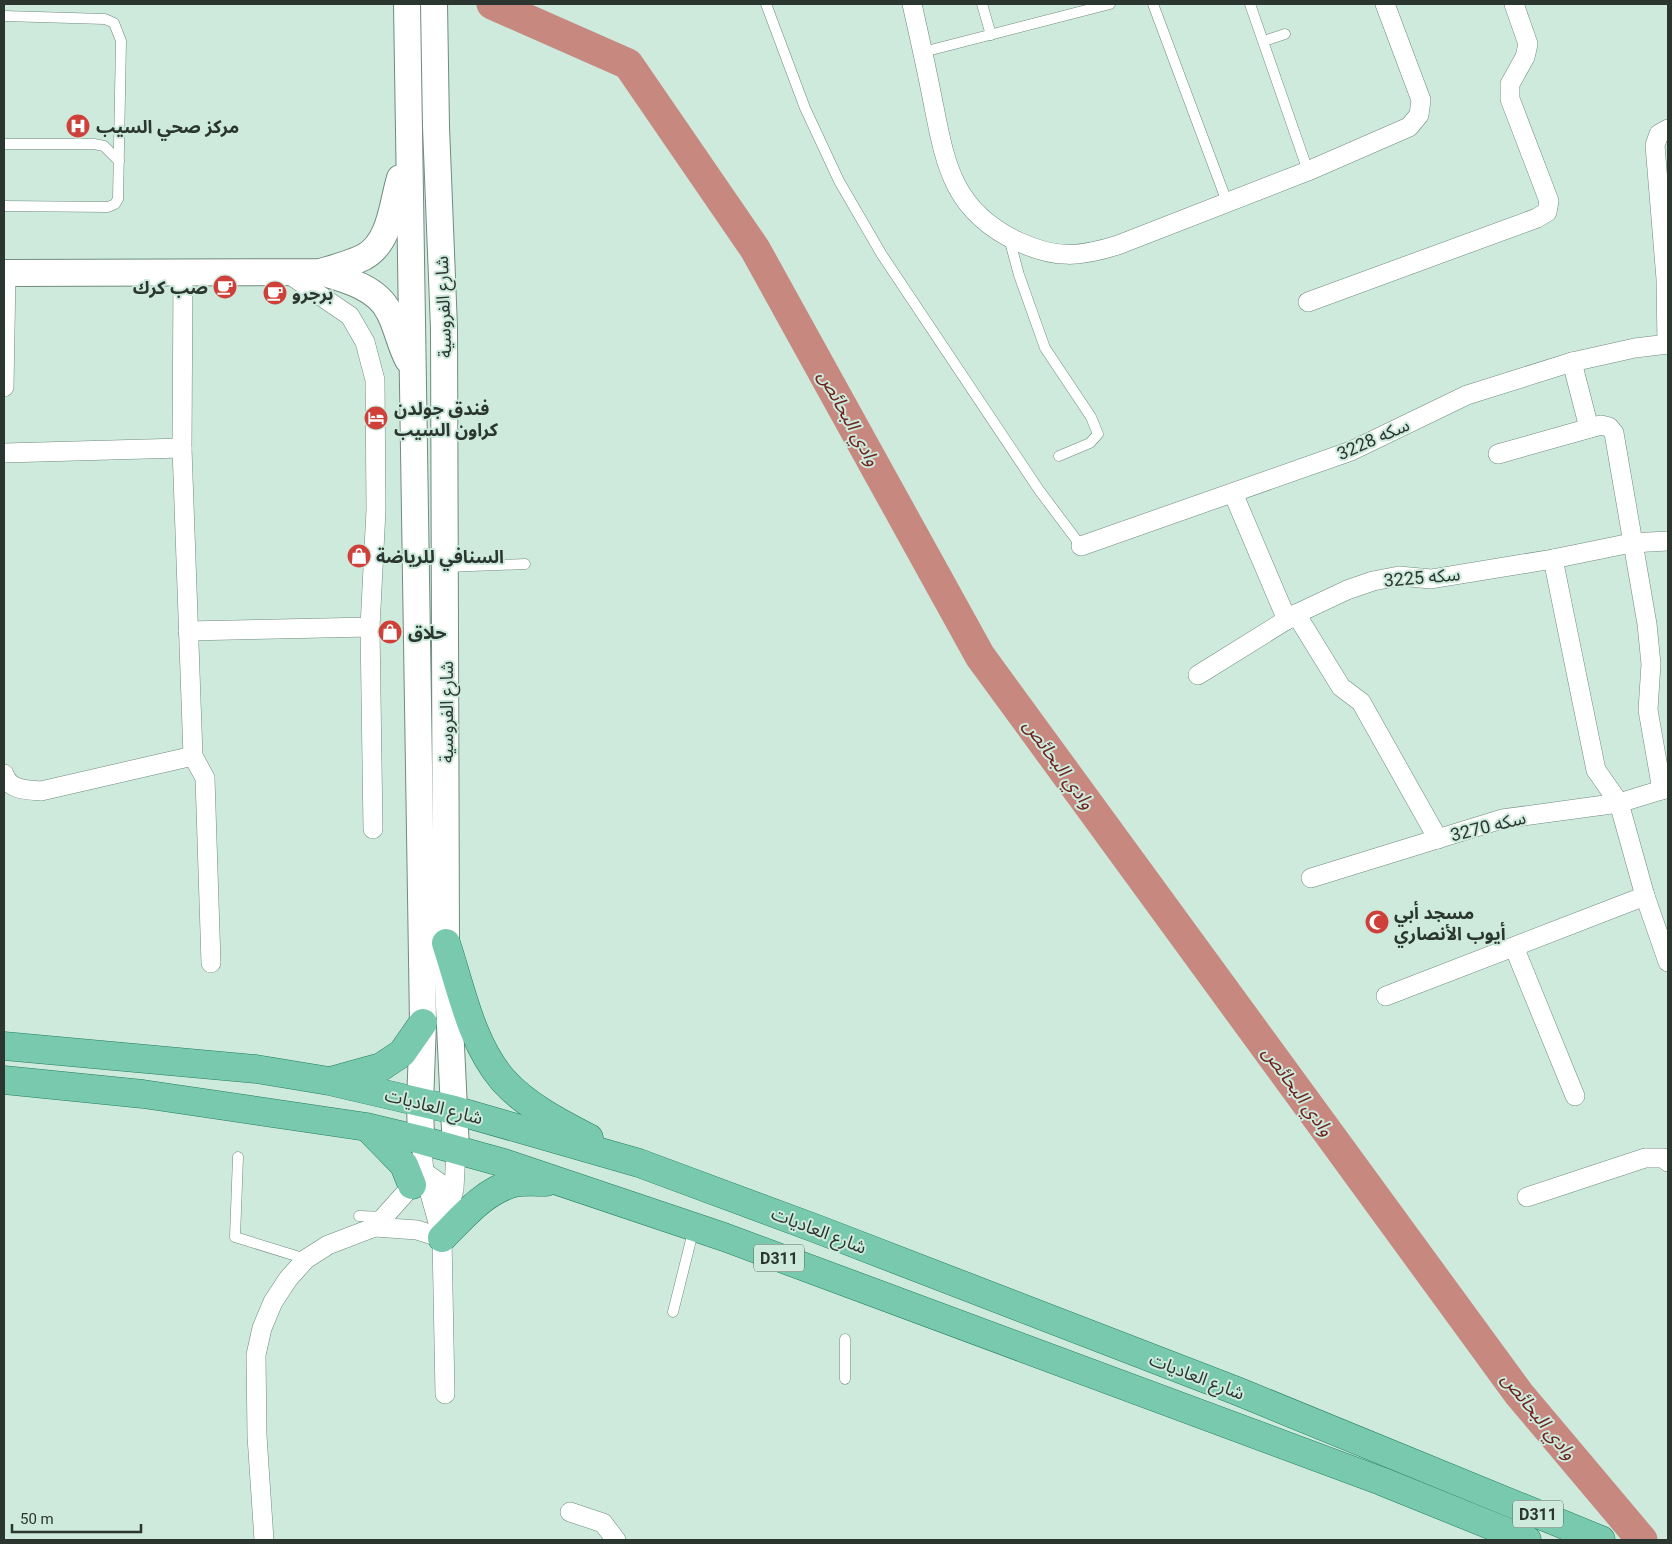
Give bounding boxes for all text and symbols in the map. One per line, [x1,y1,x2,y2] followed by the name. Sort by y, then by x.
[65,113,91,139] hospital icon: مركز صحي السيب
[96,116,239,141] place label: مركز صحي السيب
[431,255,459,358] street label: شارع الفروسية
[212,274,238,300] cafe icon: صب كرك
[133,277,208,299] place label: صب كرك
[262,280,288,306] cafe icon: برجرو
[292,283,333,305] place label: برجرو
[810,366,885,472] water label: وادي البحائص
[394,398,499,441] place label: فندق جولدن كراون السيب
[363,405,389,431] hotel icon: فندق جولدن كراون السيب
[1334,414,1412,464] street label: سكه 3228
[346,543,372,569] shop icon: السنافي للرياضة
[376,546,504,571] place label: السنافي للرياضة
[1383,563,1461,591] street label: سكه 3225
[377,619,403,645] shop icon: حلاق
[408,622,447,643] place label: حلاق
[436,661,461,763] street label: شارع الفروسية
[1016,715,1100,816] water label: وادي البحائص
[1448,807,1528,845] street label: سكه 3270
[1394,900,1506,948] place label: مسجد أبي أيوب الأنصاري
[1364,909,1390,935] mosque icon: مسجد أبي أيوب الأنصاري
[1255,1042,1339,1143] water label: وادي البحائص
[382,1084,485,1132] street label: شارع العاديات
[767,1202,870,1261] street label: شارع العاديات
[754,1244,804,1272] road number: D311
[1145,1348,1248,1407] street label: شارع العاديات
[1494,1368,1581,1467] water label: وادي البحائص
[1513,1500,1563,1528] road number: D311
[12,1502,141,1534] scale bar
[20,1510,54,1528] text: 50 m

